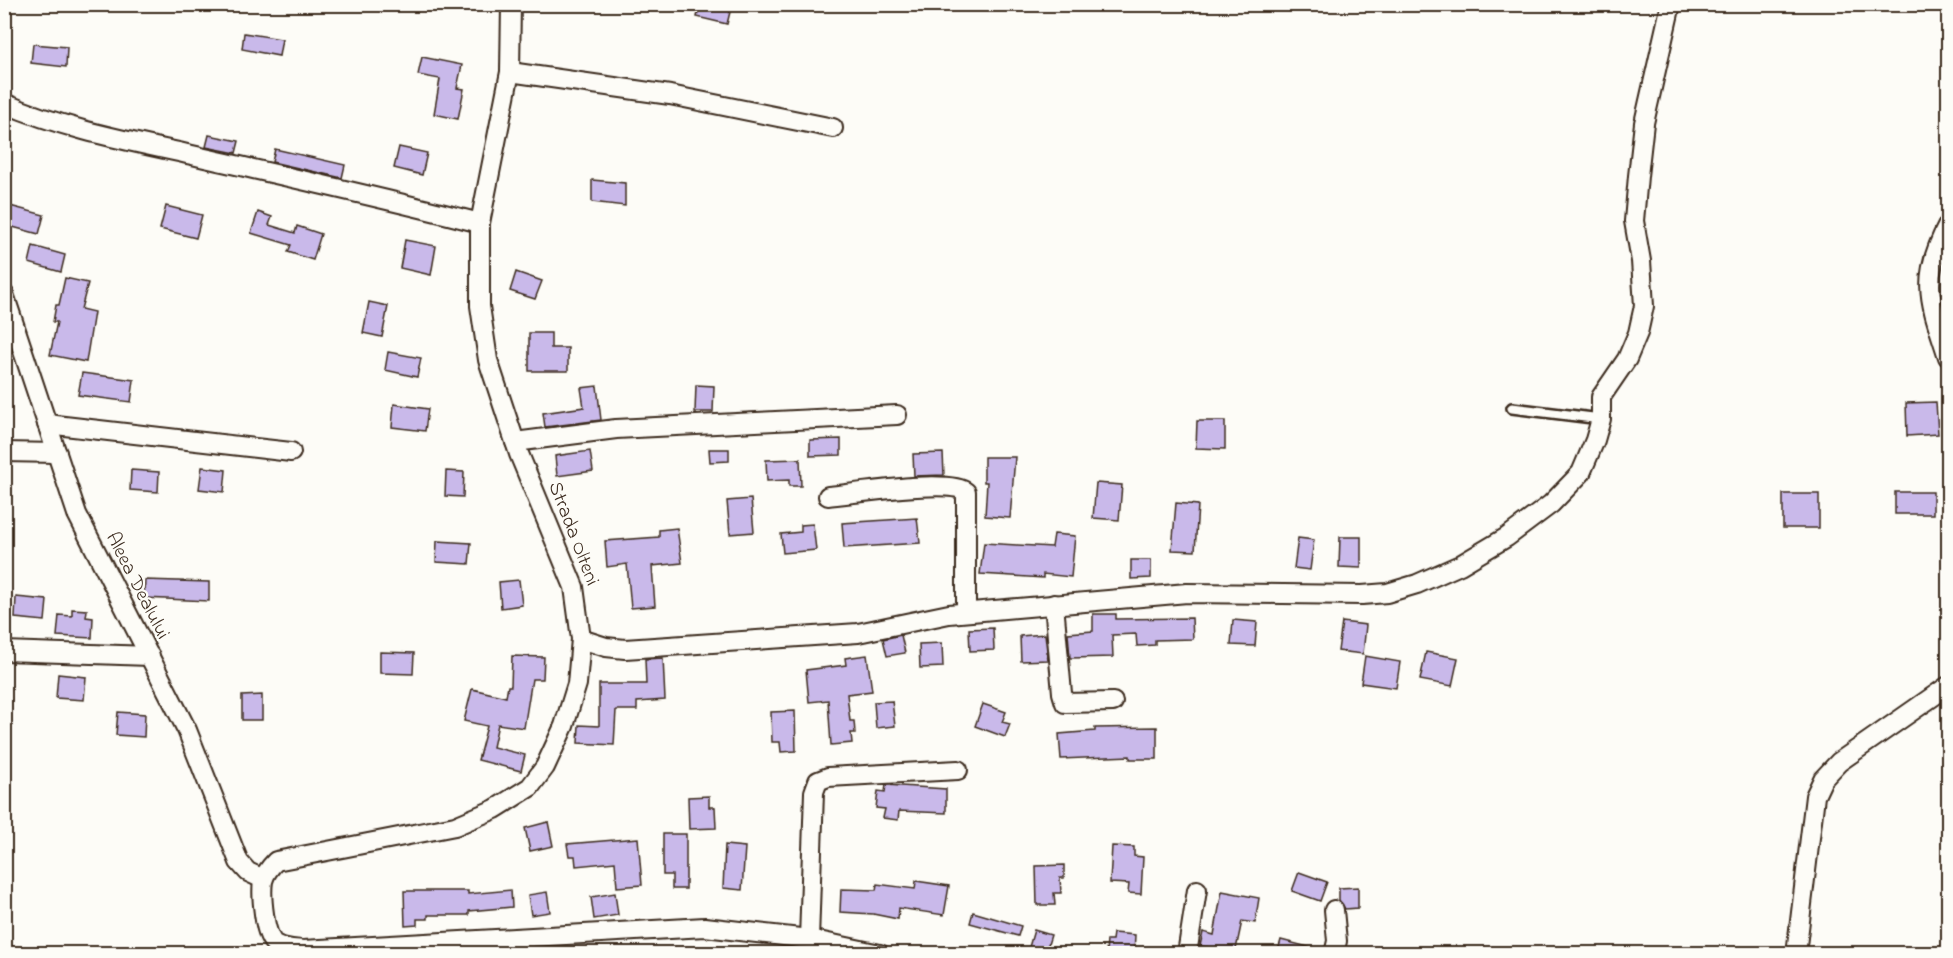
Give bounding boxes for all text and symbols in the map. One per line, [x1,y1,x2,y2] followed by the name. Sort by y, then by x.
[540,478,606,590] street label: Strada Olteni
[97,527,176,645] street label: Aleea Dealului

